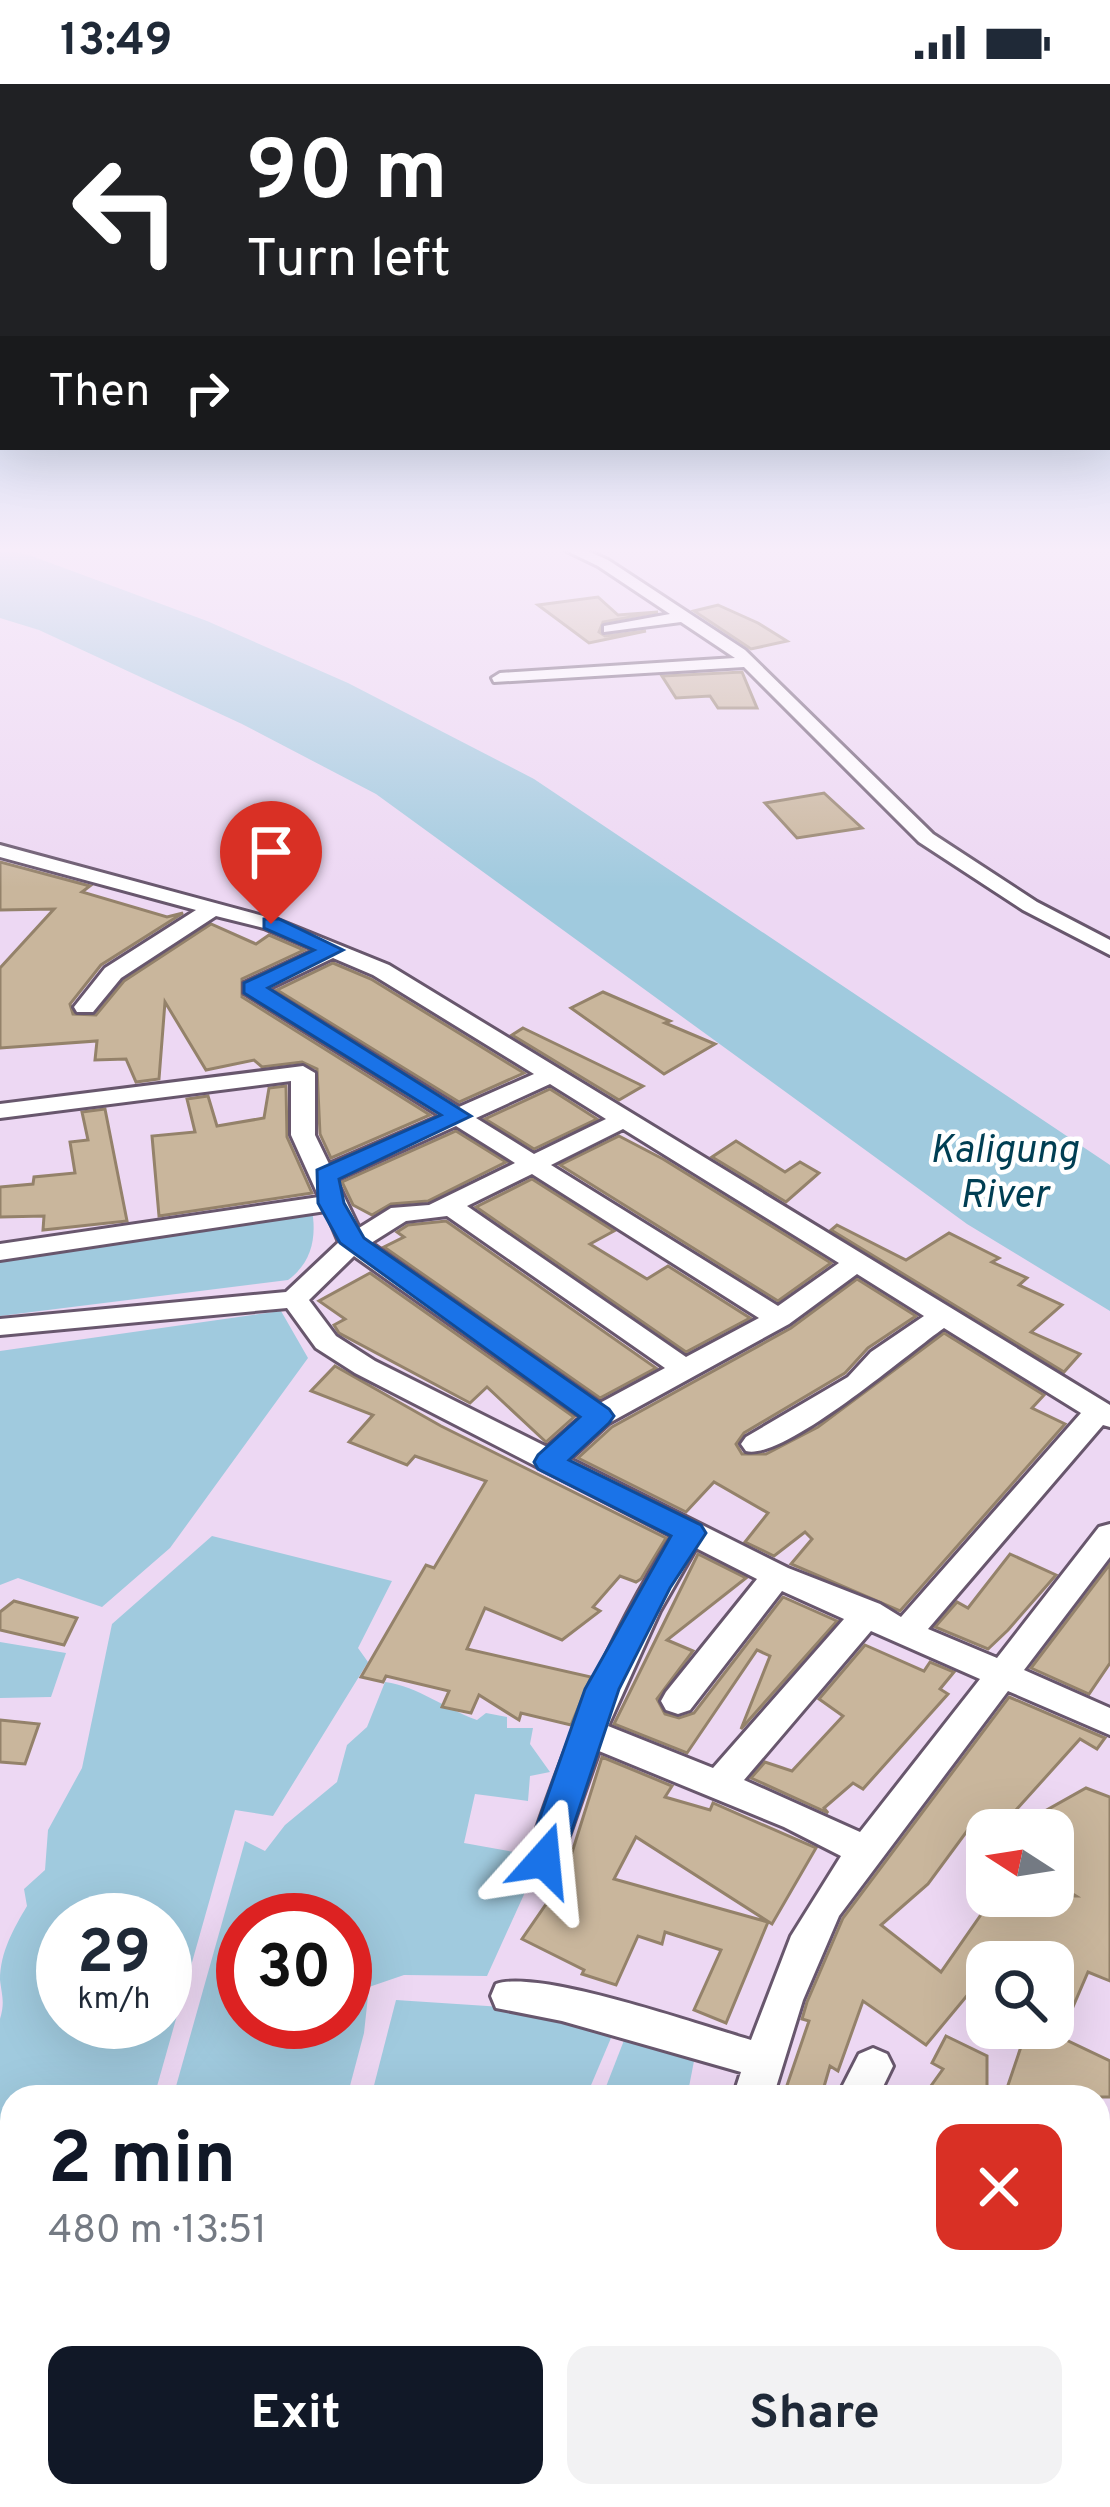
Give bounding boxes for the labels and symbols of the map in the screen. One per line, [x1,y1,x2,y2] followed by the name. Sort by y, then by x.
[220,801,322,924] pin
[930,1128,1079,1222] water label: Kaligung River
[481,1797,607,1923] position arrow
[966,1809,1074,1917] north arrow
[216,1893,372,2049] speed limit sign: 30

